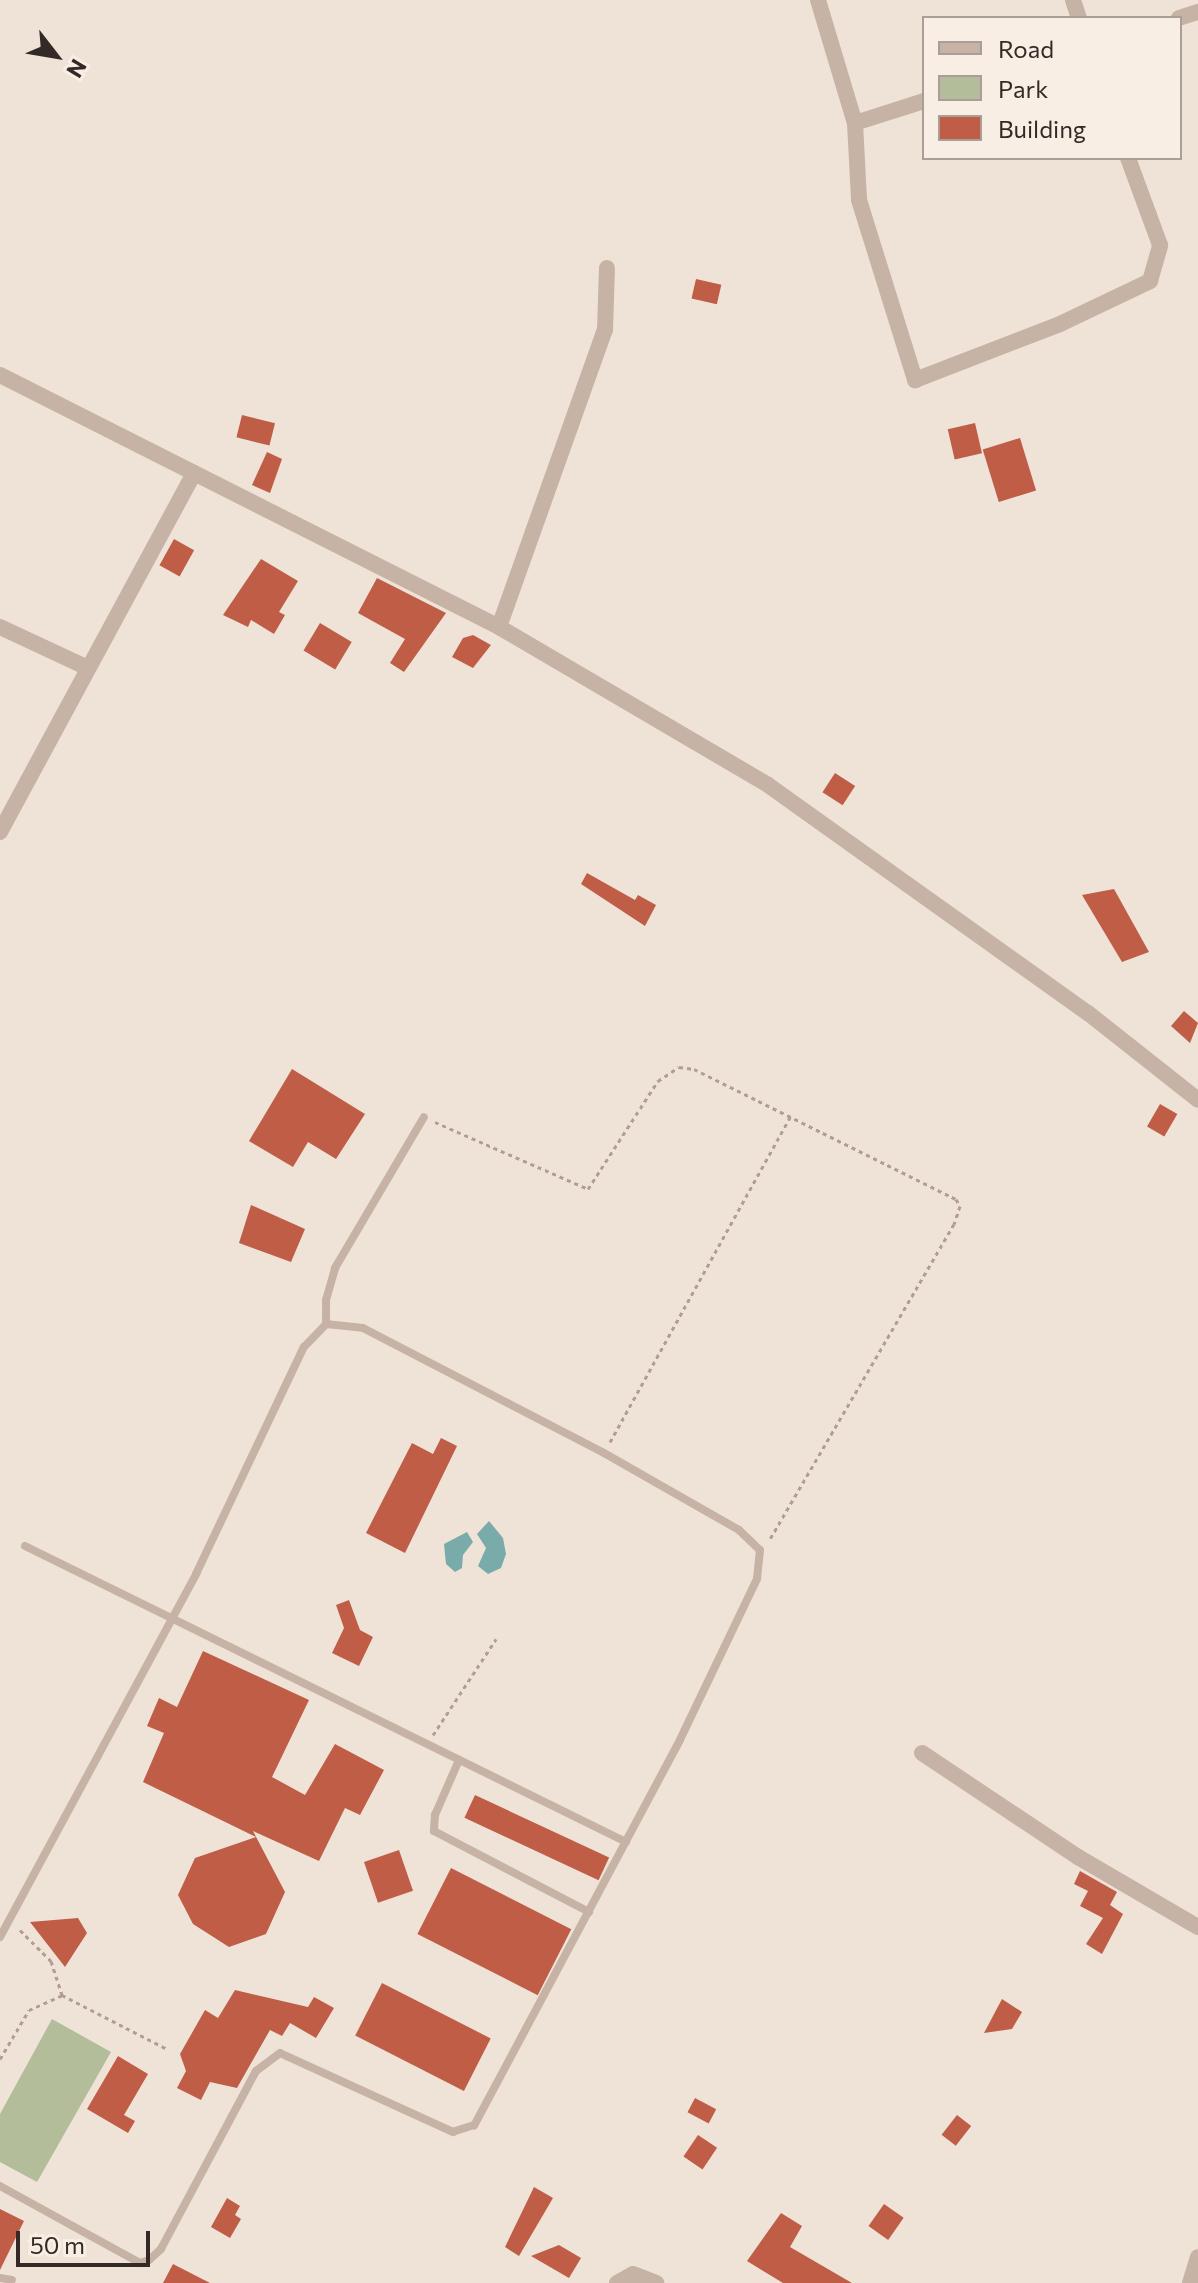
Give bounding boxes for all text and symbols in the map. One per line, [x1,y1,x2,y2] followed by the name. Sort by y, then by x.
[16,16,96,96] north arrow
[922,16,1182,160] legend
[998,34,1054,63] text: Road
[61,55,93,83] text: N
[998,74,1048,103] text: Park
[998,114,1086,143] text: Building
[20,2215,154,2265] scale bar
[30,2230,85,2259] text: 50 m

